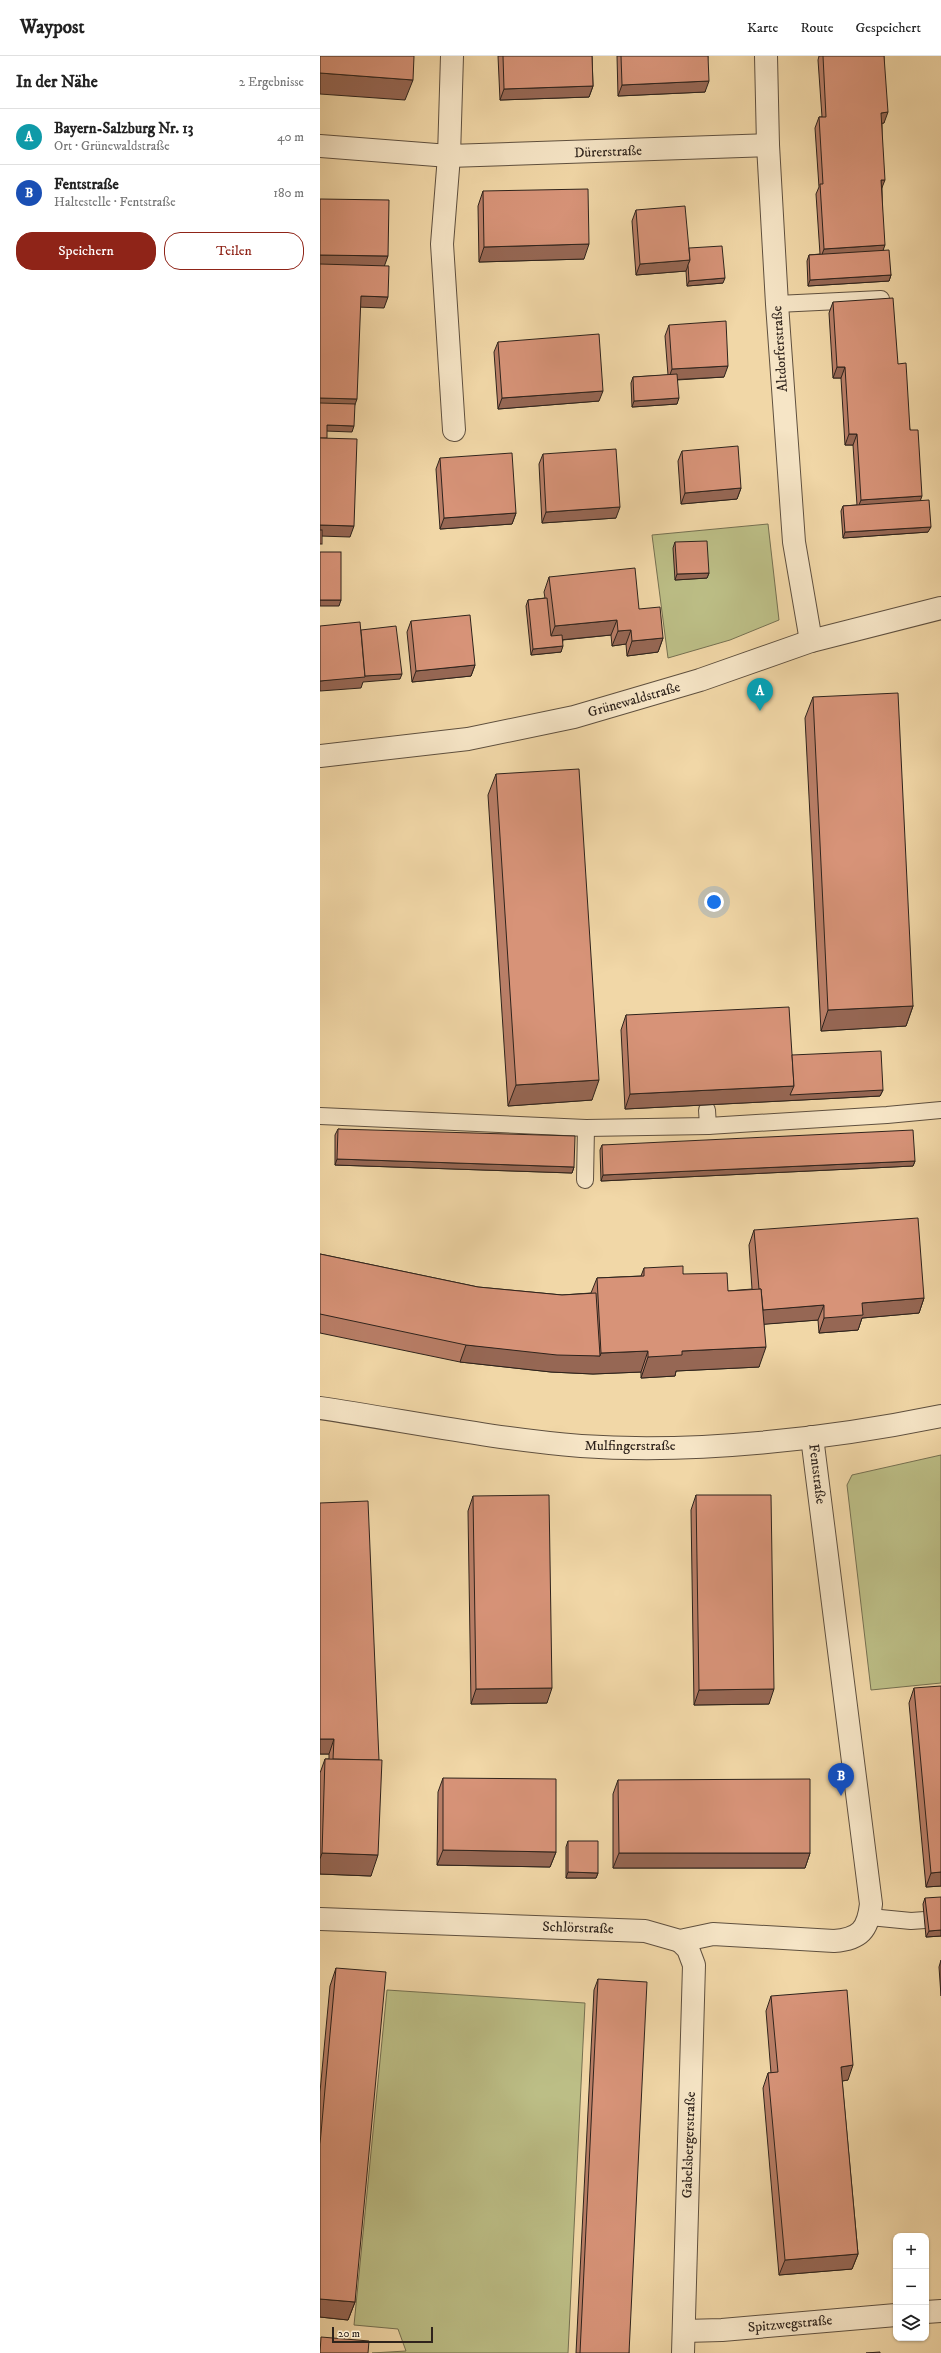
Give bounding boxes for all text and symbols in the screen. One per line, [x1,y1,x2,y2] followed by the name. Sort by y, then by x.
[20,16,84,39] text: Waypost
[747,19,778,37] text: Karte
[800,19,833,37] text: Route
[855,19,921,37] text: Gespeichert
[16,71,98,93] text: In der Nähe
[239,74,304,90] text: 2 Ergebnisse
[54,119,193,138] text: Bayern-Salzburg Nr. 13
[25,129,33,145] text: A
[277,129,304,145] text: 40 m
[54,138,170,154] text: Ort · Grünewaldstraße
[574,142,642,162] street label: Dürerstraße
[54,175,119,194] text: Fentstraße
[25,185,33,201] text: B
[273,185,304,201] text: 180 m
[54,194,176,210] text: Haltestelle · Fentstraße
[16,232,156,270] button: Speichern
[164,232,304,270] button: Teilen
[768,305,792,393] street label: Altdorferstraße
[586,678,683,722] street label: Grünewaldstraße
[747,678,773,711] pin: A
[704,892,724,912] your location
[584,1437,676,1455] street label: Mulfingerstraße
[804,1443,830,1505] street label: Fentstraße
[828,1763,854,1796] pin: B
[542,1918,614,1938] street label: Schlörstraße
[678,2091,700,2199] street label: Gabelsbergerstraße
[893,2233,929,2341] map controls
[893,2233,929,2269] button: +
[893,2269,929,2305] button: −
[893,2305,929,2341] button: layers
[747,2311,833,2337] street label: Spitzwegstraße
[332,2325,433,2344] scale bar
[338,2327,360,2341] text: 20 m

